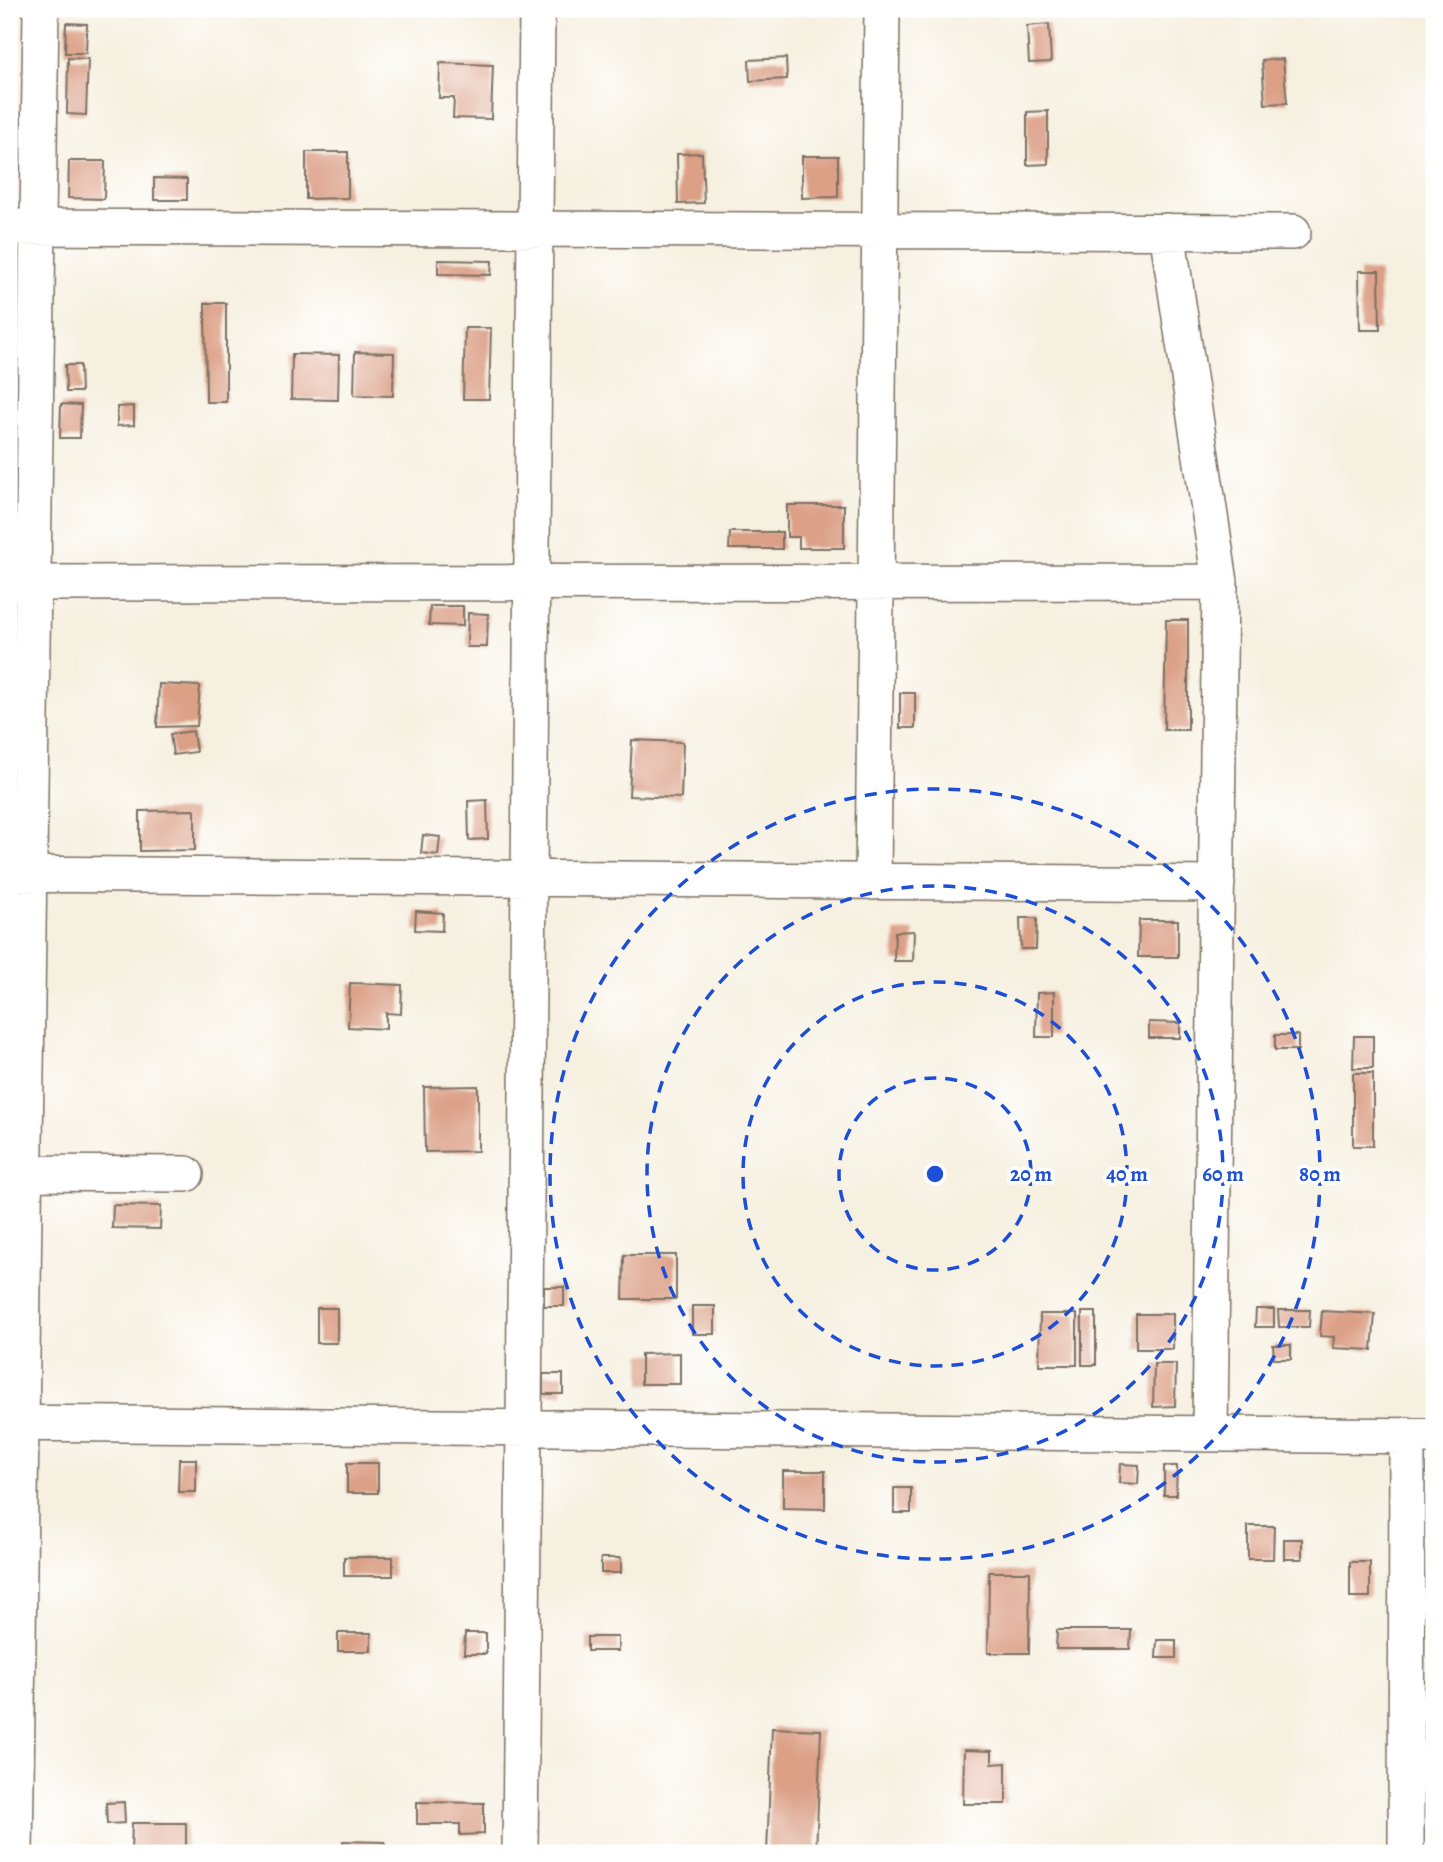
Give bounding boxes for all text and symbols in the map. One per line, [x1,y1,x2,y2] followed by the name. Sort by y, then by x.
[1010,1160,1052,1188] text: 20 m
[1106,1160,1148,1188] text: 40 m
[1202,1160,1244,1188] text: 60 m
[1299,1160,1341,1188] text: 80 m
[923,1162,947,1186] centre of rings

